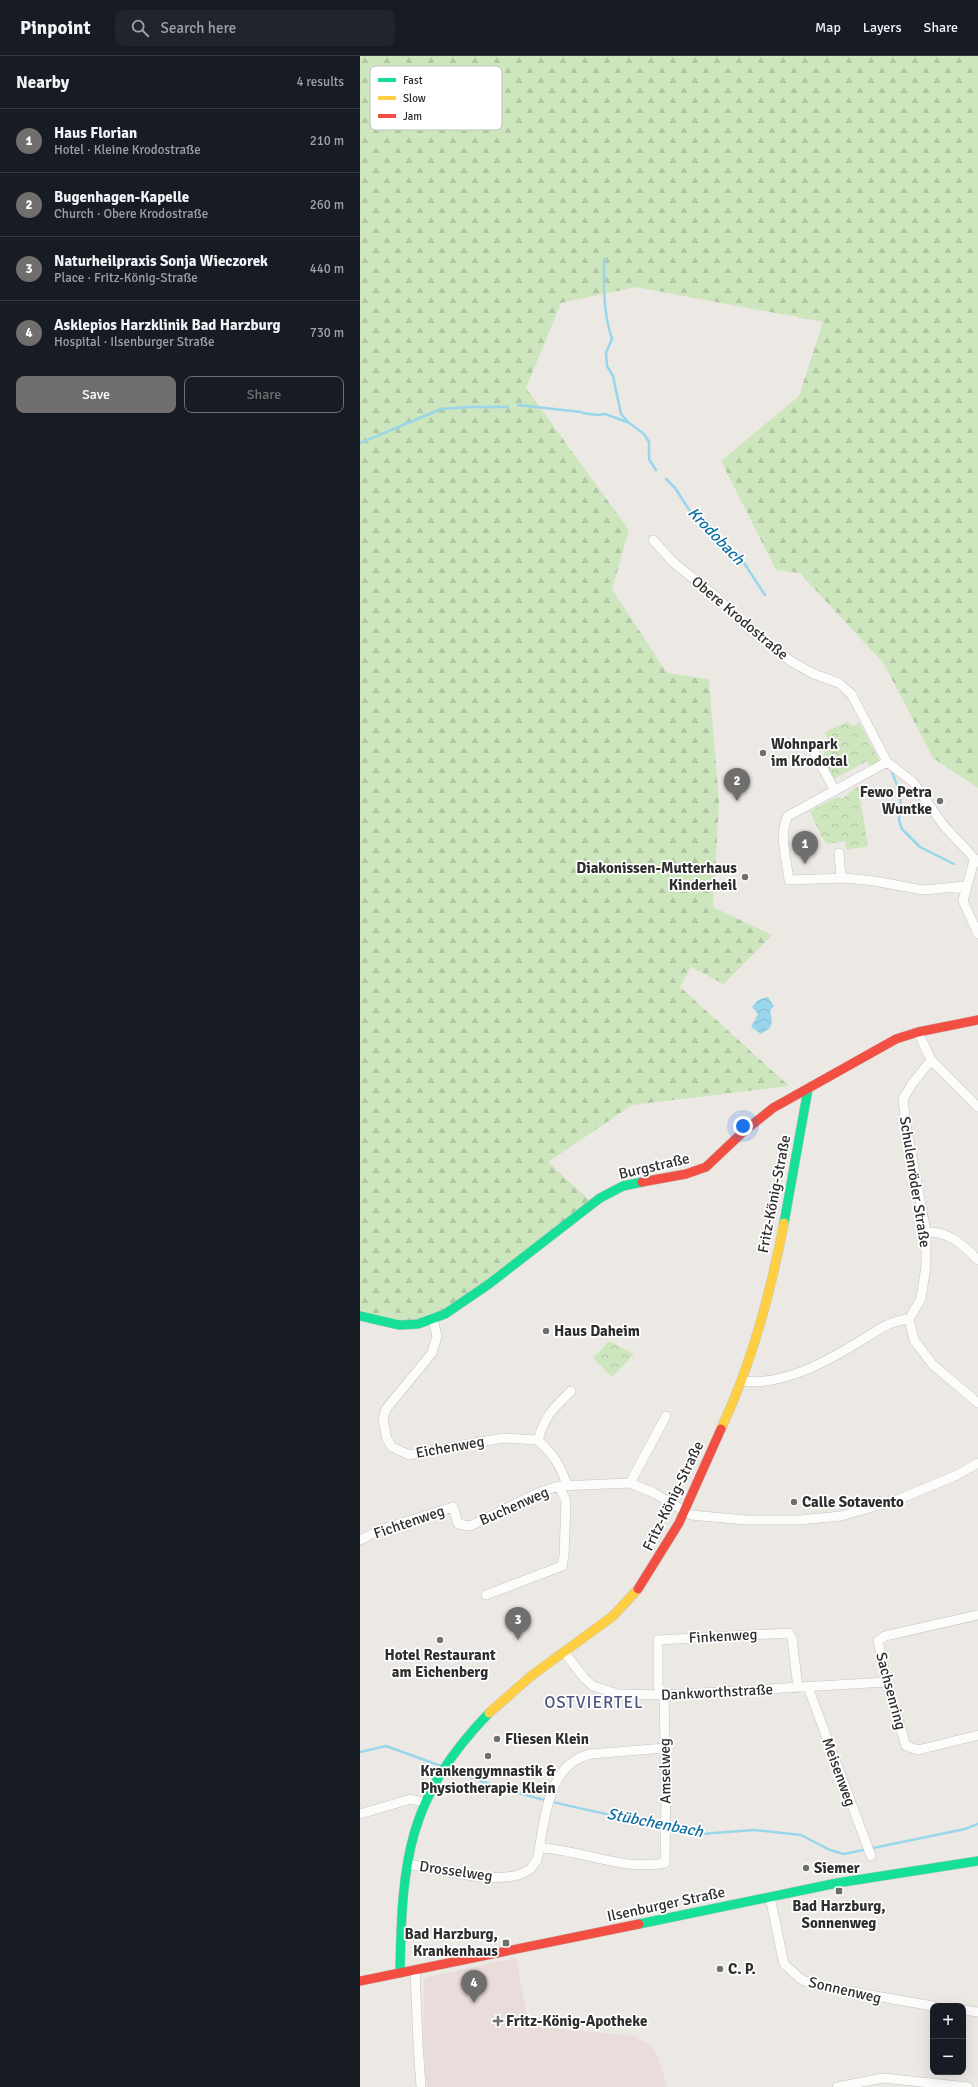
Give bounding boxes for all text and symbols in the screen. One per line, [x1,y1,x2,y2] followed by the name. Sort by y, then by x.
[115,10,395,46] search box
[20,16,91,40] text: Pinpoint
[129,17,151,39] icon: search
[161,19,236,37] text: Search here
[815,19,841,36] text: Map
[863,19,902,36] text: Layers
[924,19,958,36] text: Share
[370,66,502,130] legend
[16,72,69,93] text: Nearby
[296,74,344,90] text: 4 results
[403,74,423,87] text: Fast
[403,92,426,105] text: Slow
[403,110,422,123] text: Jam
[54,124,137,142] text: Haus Florian
[25,133,33,149] text: 1
[310,133,344,149] text: 210 m
[54,142,201,158] text: Hotel · Kleine Krodostraße
[54,188,189,206] text: Bugenhagen-Kapelle
[25,197,33,213] text: 2
[310,197,344,213] text: 260 m
[54,206,208,222] text: Church · Obere Krodostraße
[54,252,268,270] text: Naturheilpraxis Sonja Wieczorek
[25,261,33,277] text: 3
[310,261,344,277] text: 440 m
[54,270,198,286] text: Place · Fritz-König-Straße
[54,316,281,334] text: Asklepios Harzklinik Bad Harzburg
[25,325,33,341] text: 4
[310,325,344,341] text: 730 m
[54,334,214,350] text: Hospital · Ilsenburger Straße
[16,376,176,413] button: Save
[184,376,344,413] button: Share
[683,503,749,570] water label: Krodobach
[688,572,792,664] street label: Obere Krodostraße
[771,735,848,770] place label: Wohnpark im Krodotal
[758,748,768,758] marker: Wohnpark im Krodotal
[724,768,750,801] pin: 2
[860,783,932,818] place label: Fewo Petra Wuntke
[935,796,945,806] marker: Fewo Petra Wuntke
[792,831,818,864] pin: 1
[576,859,737,894] place label: Diakonissen-Mutterhaus Kinderheil
[740,872,750,882] marker: Diakonissen-Mutterhaus Kinderheil
[896,1115,934,1249] street label: Schulenröder Straße
[733,1116,753,1136] your location
[754,1133,794,1255] street label: Fritz-König-Straße
[617,1149,691,1183] street label: Burgstraße
[554,1322,640,1340] place label: Haus Daheim
[541,1326,551,1336] marker: Haus Daheim
[414,1432,486,1462] street label: Eichenweg
[639,1438,707,1554] street label: Fritz-König-Straße
[477,1483,552,1529] street label: Buchenweg
[802,1493,904,1511] place label: Calle Sotavento
[789,1497,799,1507] marker: Calle Sotavento
[371,1501,447,1543] street label: Fichtenweg
[505,1607,531,1640] pin: 3
[688,1625,758,1647] street label: Finkenweg
[435,1635,445,1645] marker: Hotel Restaurant am Eichenberg
[384,1646,496,1681] place label: Hotel Restaurant am Eichenberg
[872,1650,910,1732] street label: Sachsenring
[660,1680,774,1704] street label: Dankworthstraße
[544,1692,644,1713] district label: OSTVIERTEL
[505,1730,589,1748] place label: Fliesen Klein
[492,1734,502,1744] marker: Fliesen Klein
[818,1735,860,1809] street label: Meisenweg
[655,1738,675,1804] street label: Amselweg
[483,1751,493,1761] marker: Krankengymnastik & Physiotherapie Klein
[420,1762,556,1797] place label: Krankengymnastik & Physiotherapie Klein
[605,1804,706,1842] water label: Stübchenbach
[418,1857,494,1885] street label: Drosselweg
[814,1859,860,1877] place label: Siemer
[801,1863,811,1873] marker: Siemer
[605,1883,727,1925] street label: Ilsenburger Straße
[834,1886,844,1896] marker: Bad Harzburg, Sonnenweg
[792,1897,886,1932] place label: Bad Harzburg, Sonnenweg
[404,1925,498,1960] place label: Bad Harzburg, Krankenhaus
[501,1938,511,1948] marker: Bad Harzburg, Krankenhaus
[728,1960,756,1978] place label: C. P.
[715,1964,725,1974] marker: C. P.
[461,1970,487,2003] pin: 4
[807,1973,883,2007] street label: Sonnenweg
[930,2003,966,2075] map controls
[930,2003,966,2039] button: +
[506,2012,647,2030] place label: Fritz-König-Apotheke
[493,2016,503,2026] marker: Fritz-König-Apotheke
[930,2039,966,2075] button: −

